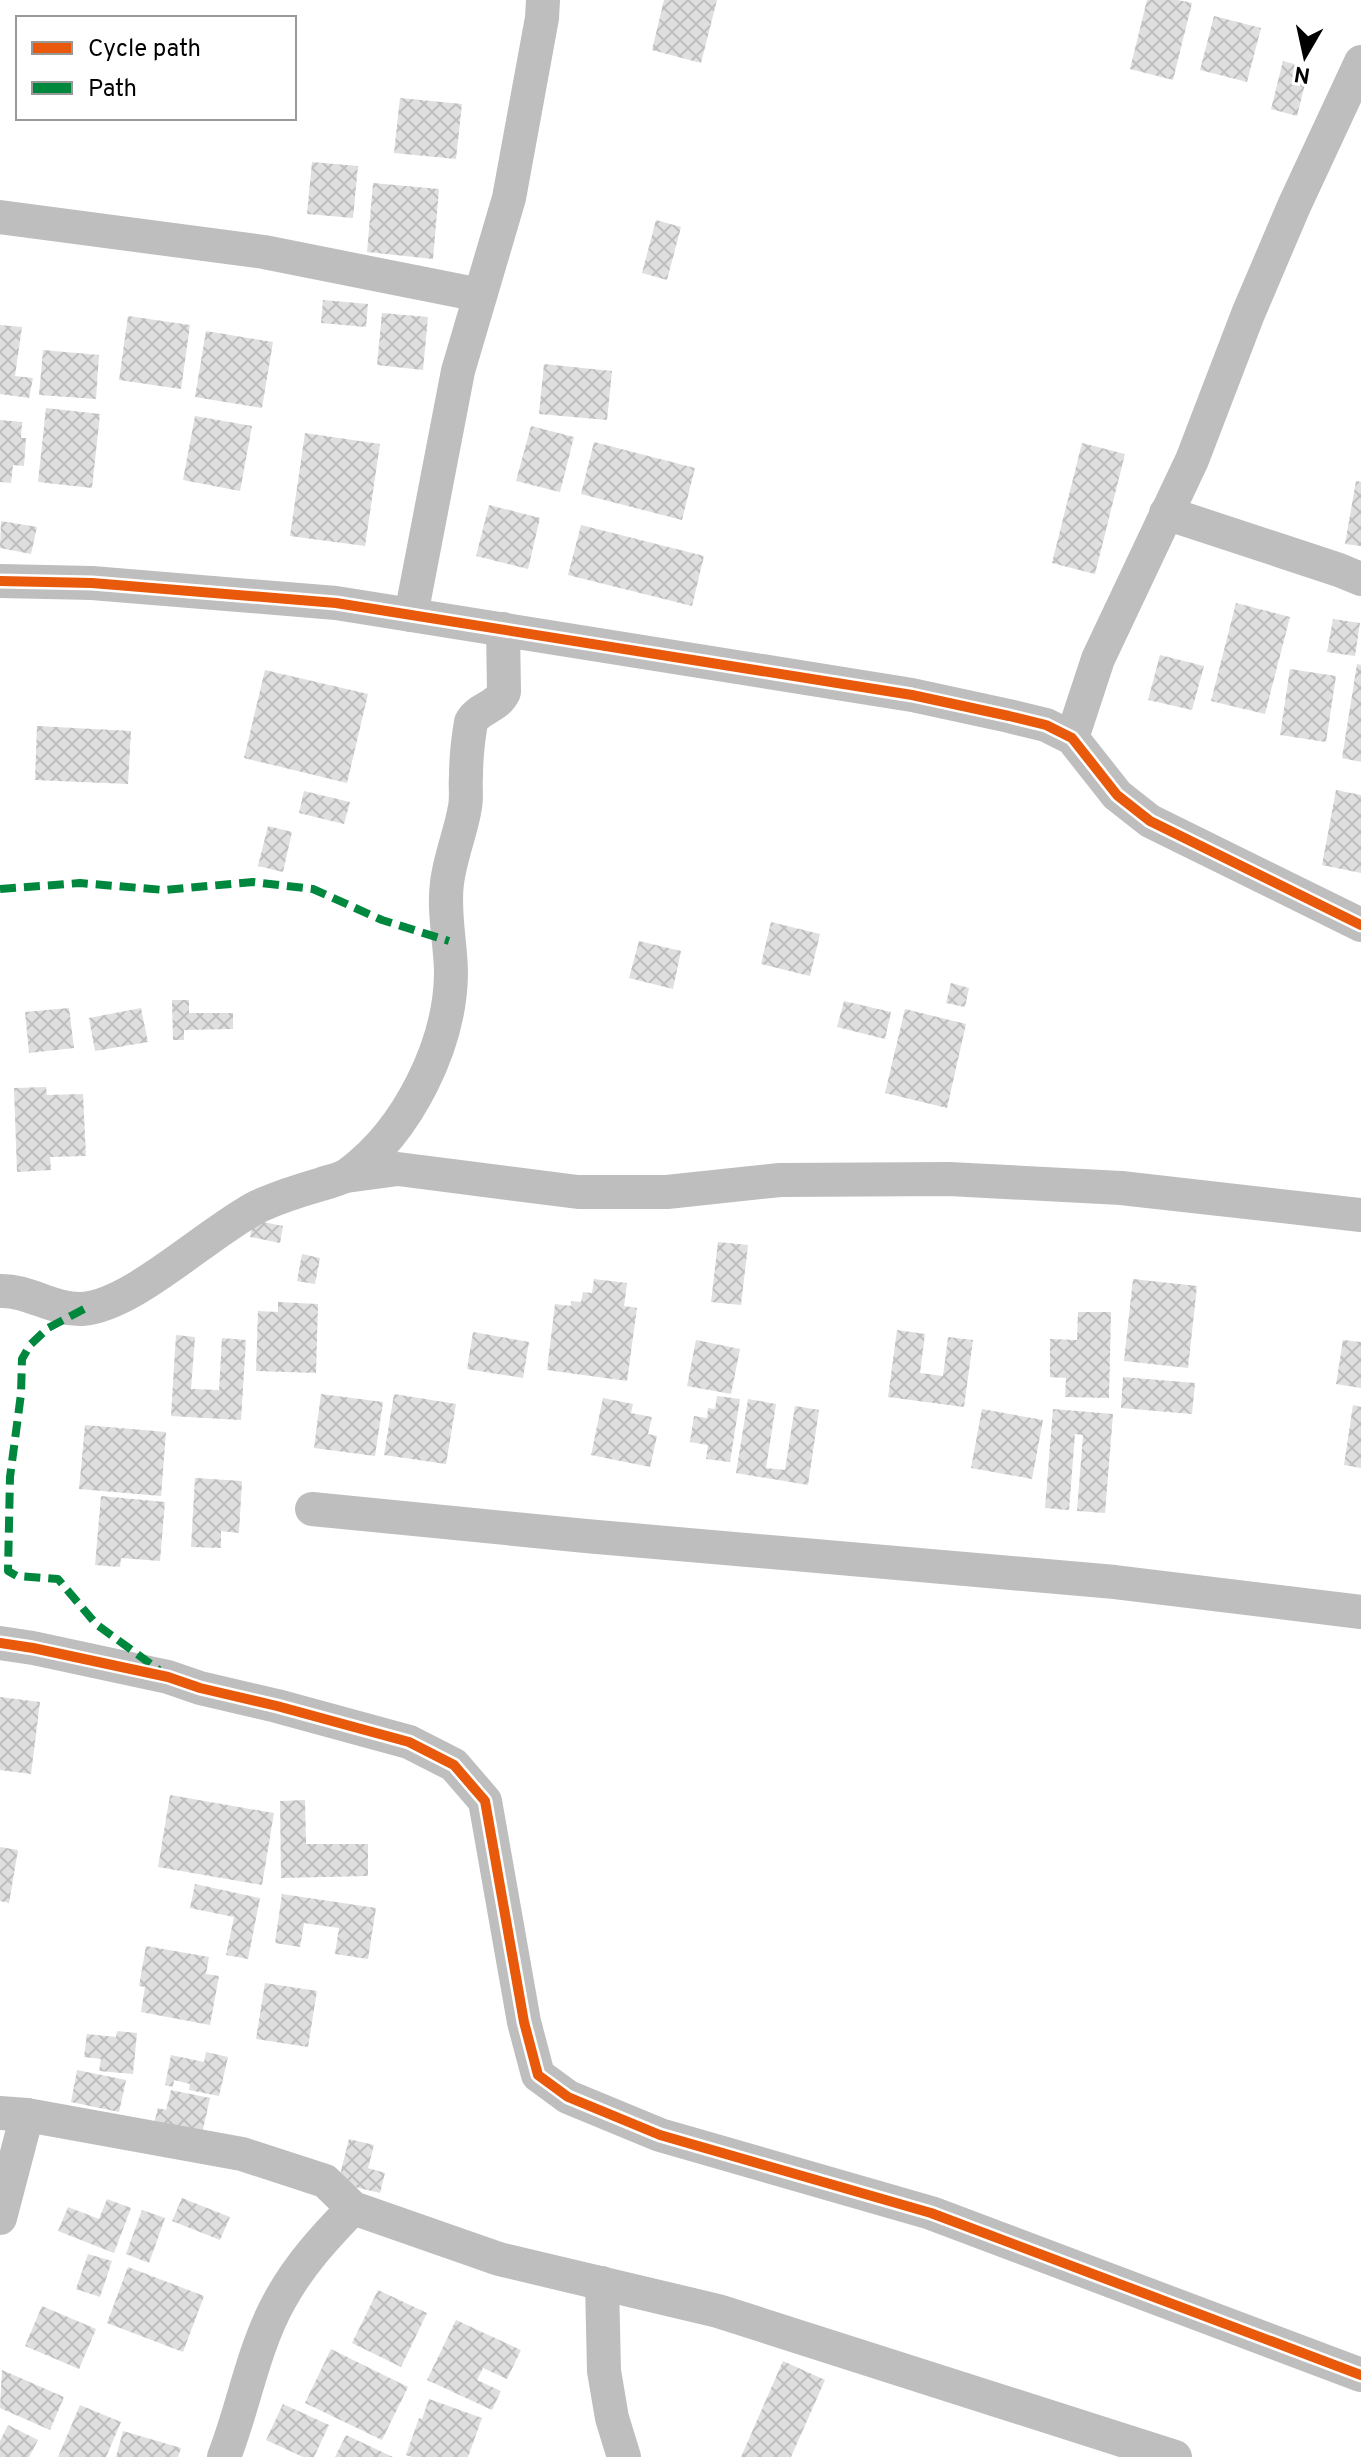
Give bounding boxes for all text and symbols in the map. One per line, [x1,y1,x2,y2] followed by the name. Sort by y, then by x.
[16,16,296,120] legend
[1265,16,1345,96] north arrow
[88,35,201,65] text: Cycle path
[1292,59,1312,88] text: N
[88,75,137,105] text: Path

